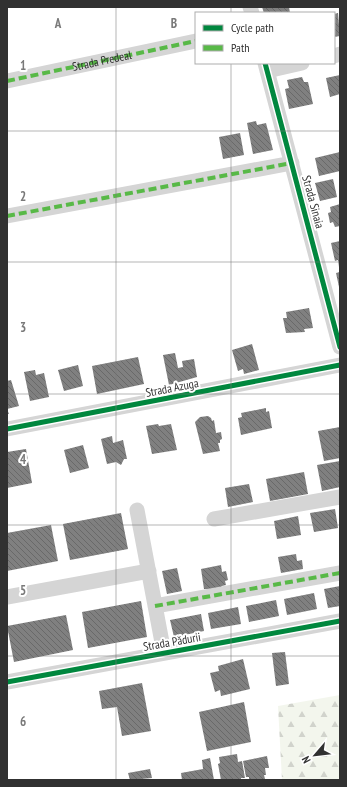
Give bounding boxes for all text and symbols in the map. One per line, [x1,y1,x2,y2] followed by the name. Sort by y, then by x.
[195,12,335,64] legend
[54,15,62,32] text: A
[171,15,177,32] text: B
[231,20,274,35] text: Cycle path
[231,40,249,55] text: Path
[71,47,133,74] street label: Strada Predeal
[20,57,26,74] text: 1
[299,174,328,230] street label: Strada Sinaia
[20,188,26,205] text: 2
[20,319,26,336] text: 3
[144,375,200,400] street label: Strada Azuga
[20,451,27,468] text: 4
[20,582,26,599] text: 5
[142,629,202,654] street label: Strada Pădurii
[20,713,26,730] text: 6
[295,735,335,775] north arrow
[299,754,314,766] text: N

